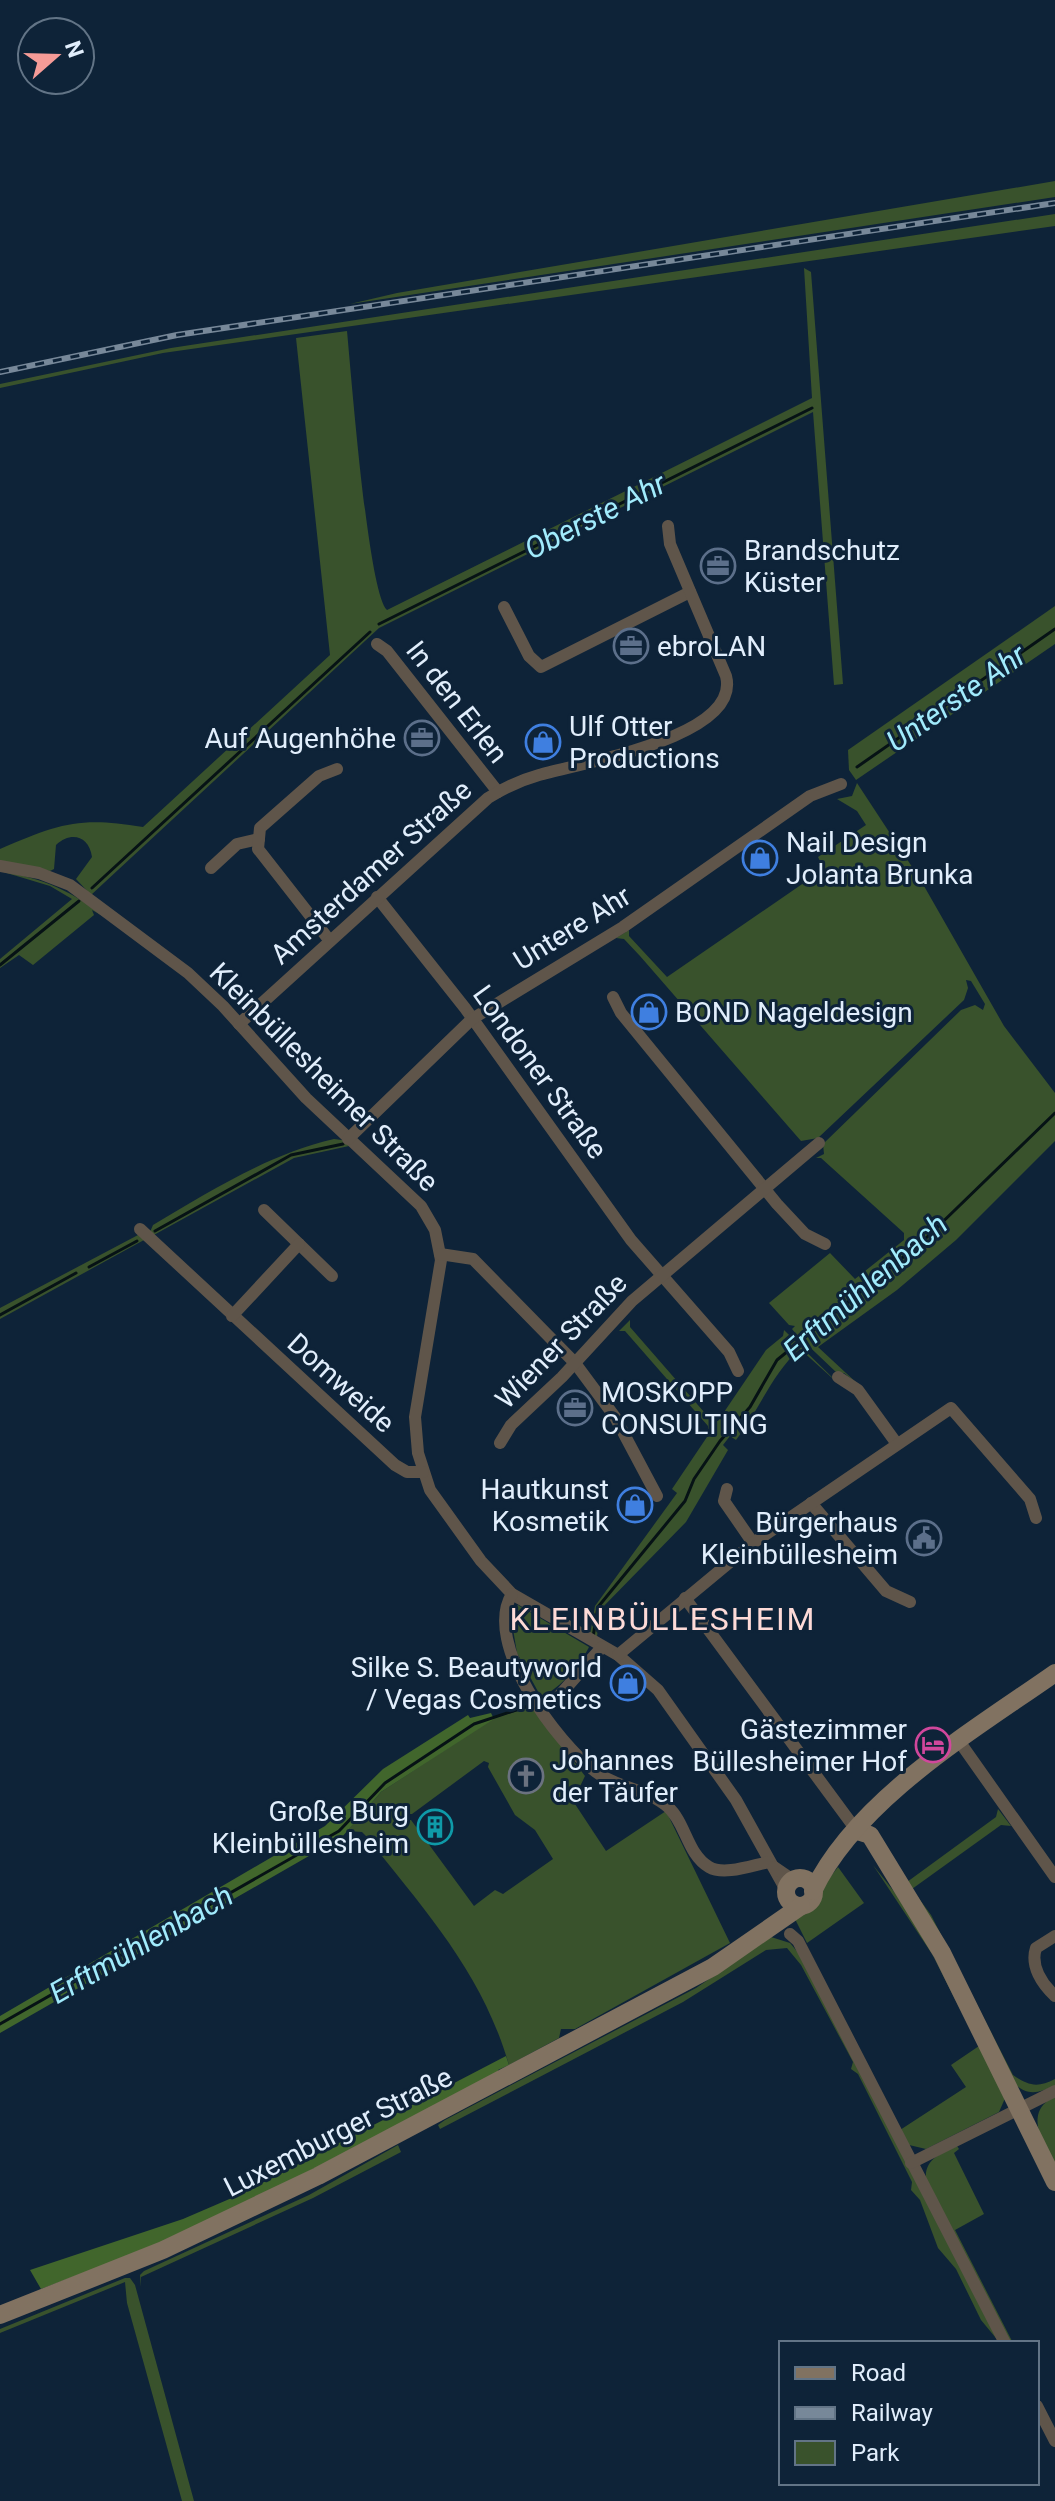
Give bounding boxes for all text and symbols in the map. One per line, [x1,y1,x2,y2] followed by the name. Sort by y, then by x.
[16,16,96,96] north arrow
[60,38,89,61] text: N
[519,465,673,567] water label: Oberste Ahr
[744,534,900,599] place label: Brandschutz Küster
[699,547,737,585] office icon: Brandschutz Küster
[612,627,650,665] office icon: ebroLAN
[657,630,766,663] place label: ebroLAN
[399,634,515,770] street label: In den Erlen
[880,637,1033,759] water label: Unterste Ahr
[569,710,720,775] place label: Ulf Otter Productions
[403,719,441,757] office icon: Auf Augenhöhe
[205,722,396,755] place label: Auf Augenhöhe
[524,723,562,761] shop icon: Ulf Otter Productions
[264,773,478,971] street label: Amsterdamer Straße
[786,826,974,891] place label: Nail Design Jolanta Brunka
[741,839,779,877] shop icon: Nail Design Jolanta Brunka
[507,879,637,977] street label: Untere Ahr
[203,956,445,1198] street label: Kleinbüllesheimer Straße
[466,979,614,1165] street label: Londoner Straße
[630,993,668,1031] shop icon: BOND Nageldesign
[675,996,913,1029] place label: BOND Nageldesign
[776,1206,954,1368] water label: Erftmühlenbach
[488,1267,634,1415] street label: Wiener Straße
[281,1326,401,1440] street label: Domweide
[601,1376,768,1441] place label: MOSKOPP CONSULTING
[556,1389,594,1427] office icon: MOSKOPP CONSULTING
[480,1473,610,1538] place label: Hautkunst Kosmetik
[616,1486,654,1524] shop icon: Hautkunst Kosmetik
[701,1506,898,1571] place label: Bürgerhaus Kleinbüllesheim
[905,1519,943,1557] public building icon: Bürgerhaus Kleinbüllesheim
[509,1600,817,1638] district label: KLEINBÜLLESHEIM
[351,1651,602,1716] place label: Silke S. Beautyworld / Vegas Cosmetics
[609,1664,647,1702] shop icon: Silke S. Beautyworld / Vegas Cosmetics
[693,1713,908,1778] place label: Gästezimmer Büllesheimer Hof
[914,1726,952,1764] hotel icon: Gästezimmer Büllesheimer Hof
[552,1744,679,1809] place label: Johannes der Täufer
[507,1757,545,1795] church icon: Johannes der Täufer
[212,1795,409,1860] place label: Große Burg Kleinbüllesheim
[416,1808,454,1846] building icon: Große Burg Kleinbüllesheim
[43,1877,239,2011] water label: Erftmühlenbach
[218,2060,458,2204] street label: Luxemburger Straße
[779,2341,1039,2485] legend
[851,2359,906,2387] text: Road
[851,2399,933,2427] text: Railway
[851,2439,900,2467] text: Park

